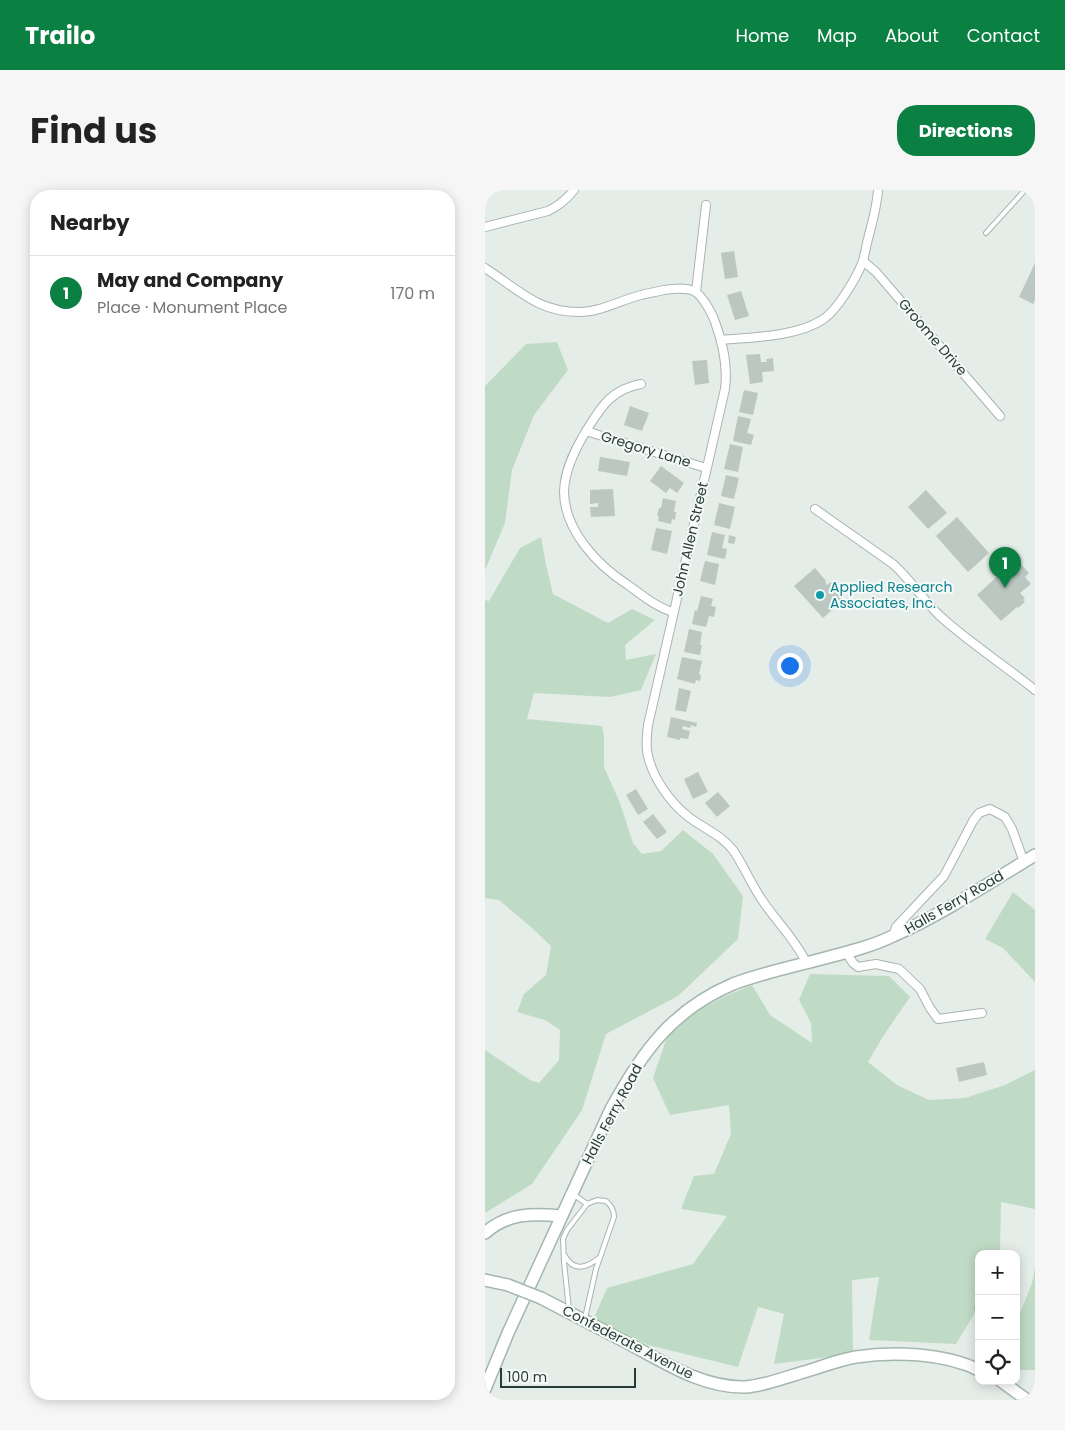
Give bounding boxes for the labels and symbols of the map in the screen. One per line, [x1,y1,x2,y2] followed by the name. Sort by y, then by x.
[894,294,972,380] street label: Groome Drive
[599,426,694,472] street label: Gregory Lane
[667,480,713,598] street label: John Allen Street
[989,547,1021,588] pin: 1
[830,577,952,613] place label: Applied Research Associates, Inc.
[814,589,826,601] marker: Applied Research Associates, Inc.
[777,653,803,679] your location
[901,866,1007,938] street label: Halls Ferry Road
[577,1060,647,1168] street label: Halls Ferry Road
[559,1300,697,1384] street label: Confederate Avenue
[500,1365,636,1388] scale bar

